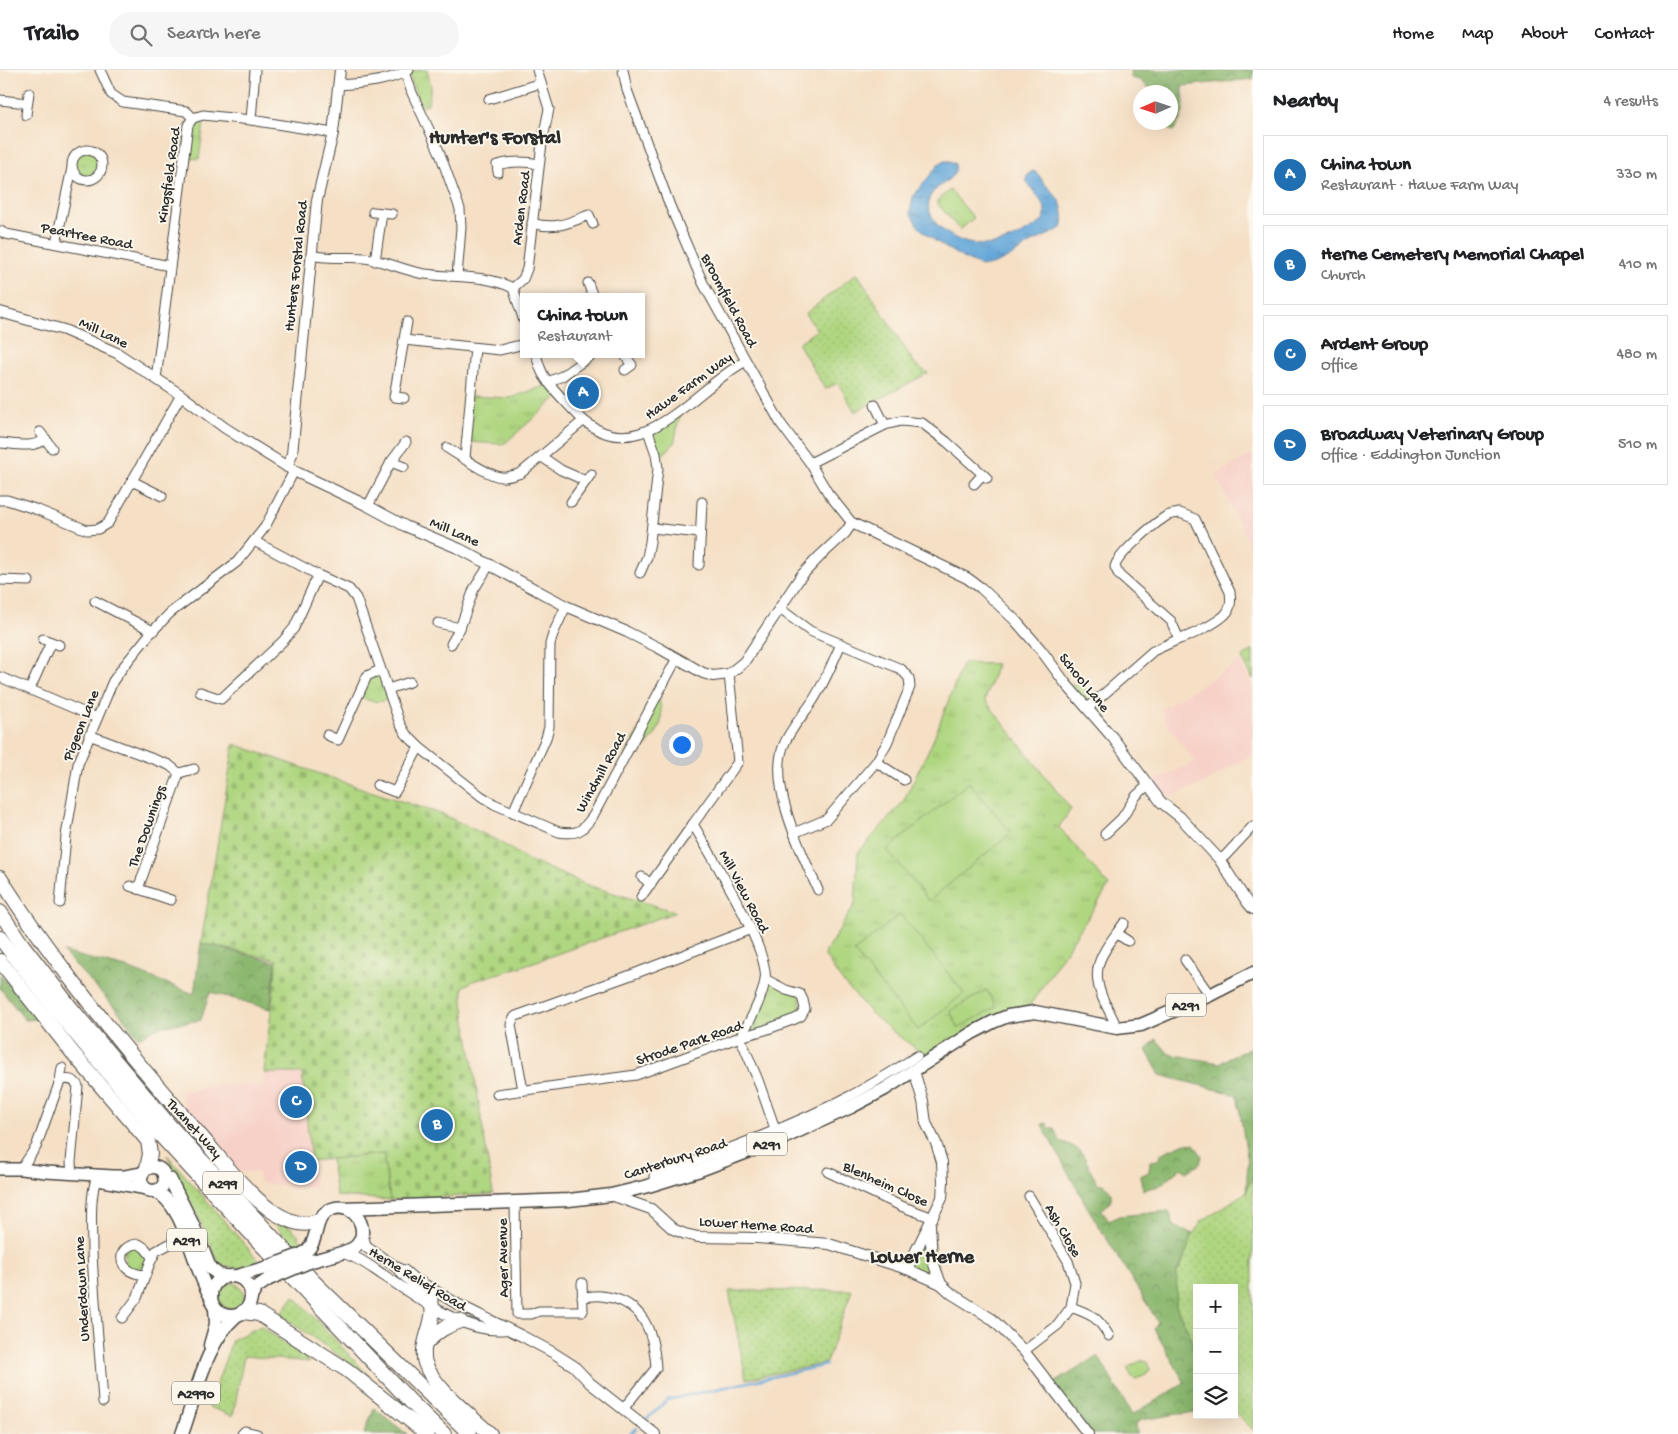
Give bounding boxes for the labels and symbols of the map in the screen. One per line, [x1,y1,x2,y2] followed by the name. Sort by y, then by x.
[1133,85,1178,130] north arrow
[154,125,186,224] street label: Kingsfield Road
[429,128,561,151] district label: Hunter's Forstal
[509,169,536,246] street label: Arden Road
[281,199,313,332] street label: Hunters Forstal Road
[38,219,135,255] street label: Peartree Road
[696,250,761,352] street label: Broomfield Road
[76,314,131,354] street label: Mill Lane
[642,348,737,424] street label: Hawe Farm Way
[567,374,599,412] pin: A
[427,514,482,552] street label: Mill Lane
[1054,650,1113,717] street label: School Lane
[59,687,104,765] street label: Pigeon Lane
[572,729,632,816] street label: Windmill Road
[669,732,695,758] your location
[124,783,171,871] street label: The Downings
[714,847,773,937] street label: Mill View Road
[1166,994,1206,1016] road number: A291
[634,1017,746,1071] street label: Strode Park Road
[280,1083,312,1121] pin: C
[161,1095,226,1164] street label: Thanet Way
[421,1106,453,1144] pin: B
[747,1132,787,1156] road number: A291
[622,1134,730,1185] street label: Canterbury Road
[285,1148,317,1186] pin: D
[839,1158,931,1212] street label: Blenheim Close
[203,1172,243,1194] road number: A299
[1040,1201,1085,1261] street label: Ash Close
[698,1213,815,1239] street label: Lower Herne Road
[494,1218,514,1298] street label: Ager Avenue
[167,1228,207,1252] road number: A291
[71,1236,95,1342] street label: Underdown Lane
[365,1243,470,1317] street label: Herne Relief Road
[870,1247,975,1270] district label: Lower Herne
[172,1382,220,1405] road number: A2990

